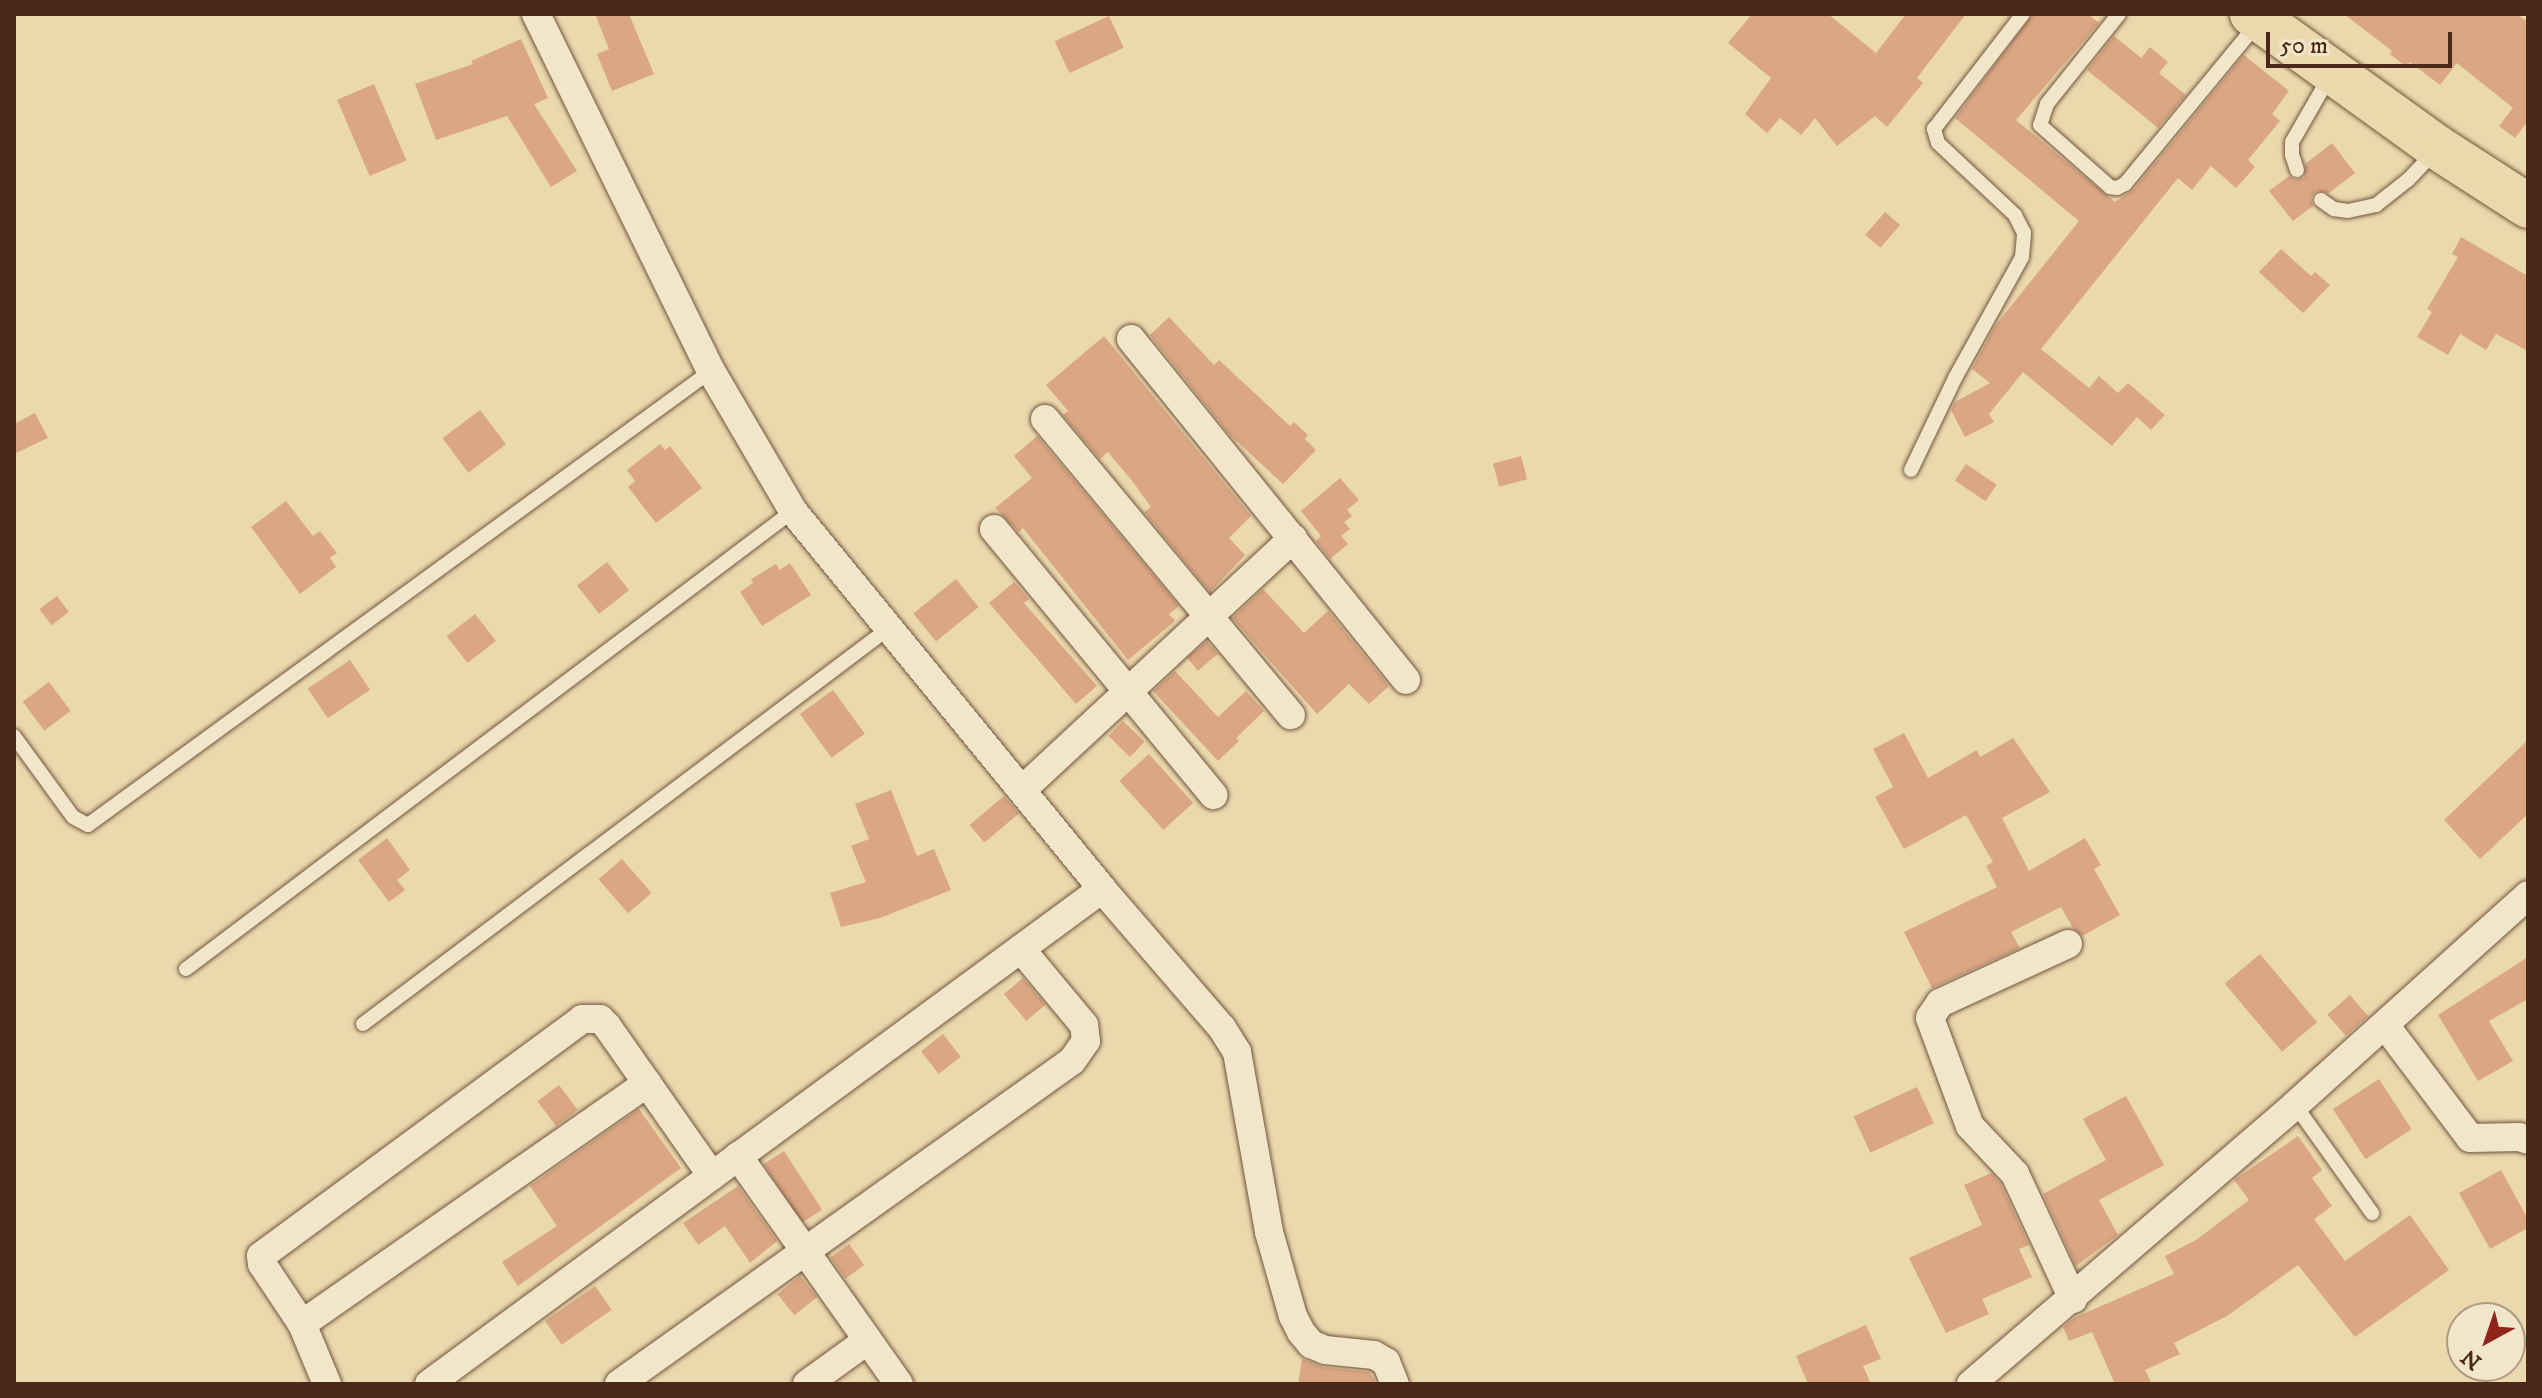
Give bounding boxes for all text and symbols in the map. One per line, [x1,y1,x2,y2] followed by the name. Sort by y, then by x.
[2270,16,2456,66] scale bar
[2280,31,2328,61] text: 50 m
[2446,1302,2526,1382] north arrow
[2456,1343,2487,1375] text: N

